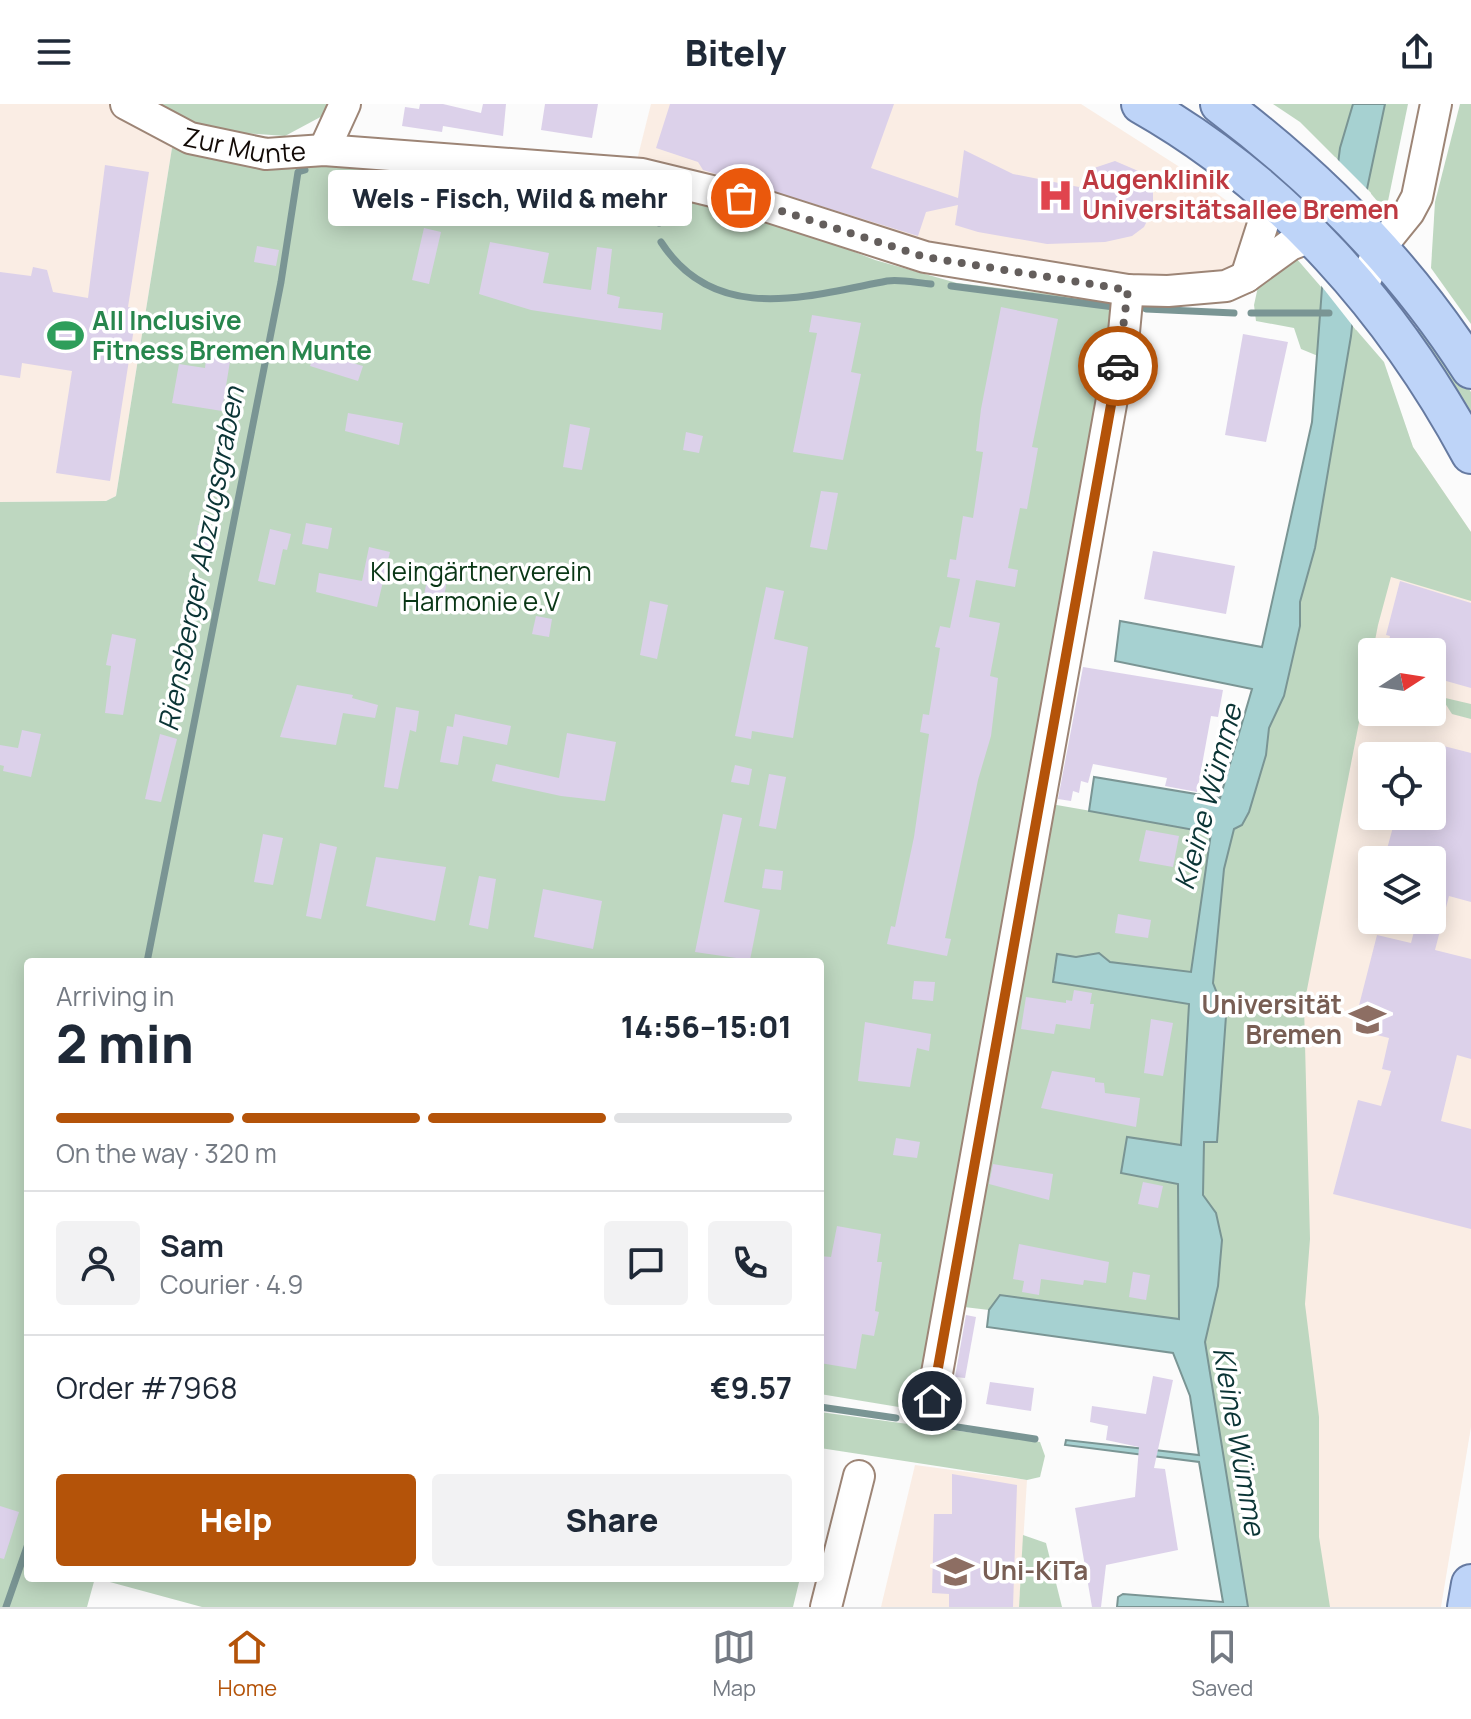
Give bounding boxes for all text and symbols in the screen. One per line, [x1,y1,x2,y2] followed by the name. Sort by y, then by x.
[685,28,786,77] text: Bitely
[32,30,76,74] icon: menu
[1395,30,1439,74] icon: share
[180,118,307,171] street label: Zur Munte
[1082,161,1399,227] place label: Augenklinik Universitätsallee Bremen
[707,164,775,232] pin
[329,170,693,226] callout: Wels - Fisch, Wild & mehr
[719,176,763,220] icon: bag
[1037,176,1075,214] hospital icon: Augenklinik Universitätsallee Bremen
[352,180,668,216] text: Wels - Fisch, Wild & mehr
[92,302,372,368] place label: All Inclusive Fitness Bremen Munte
[47,317,85,355] sports icon: All Inclusive Fitness Bremen Munte
[1078,326,1158,406] courier
[1096,344,1140,388] icon: car
[148,382,252,734] water label: Riensberger Abzugsgraben
[370,553,592,619] park label: Kleingärtnerverein Harmonie e.V
[1358,638,1446,726] north arrow
[1358,638,1446,934] map controls
[1164,698,1250,894] water label: Kleine Wümme
[1358,742,1446,830] button: locate
[1358,846,1446,934] button: layers
[56,978,174,1014] text: Arriving in
[1201,986,1342,1052] place label: Universität Bremen
[1349,1001,1387,1039] school or university icon: Universität Bremen
[621,1006,792,1047] text: 14:56–15:01
[56,1008,194,1079] text: 2 min
[56,1135,277,1171] text: On the way · 320 m
[56,1221,140,1305] button: person
[604,1221,688,1305] button: chat
[708,1221,792,1305] button: phone
[160,1225,224,1266] text: Sam
[160,1266,303,1302] text: Courier · 4.9
[1205,1344,1276,1539] water label: Kleine Wümme
[56,1367,238,1408] text: Order #7968
[710,1367,792,1408] text: €9.57
[898,1367,966,1435] pin
[910,1379,954,1423] icon: home
[56,1474,416,1566] button: Help
[432,1474,792,1566] button: Share
[937,1552,975,1590] school or university icon: Uni-KiTa
[982,1552,1088,1588] place label: Uni-KiTa
[218,1625,277,1703] tab: Home
[712,1625,756,1703] tab: Map
[1191,1625,1253,1703] tab: Saved

